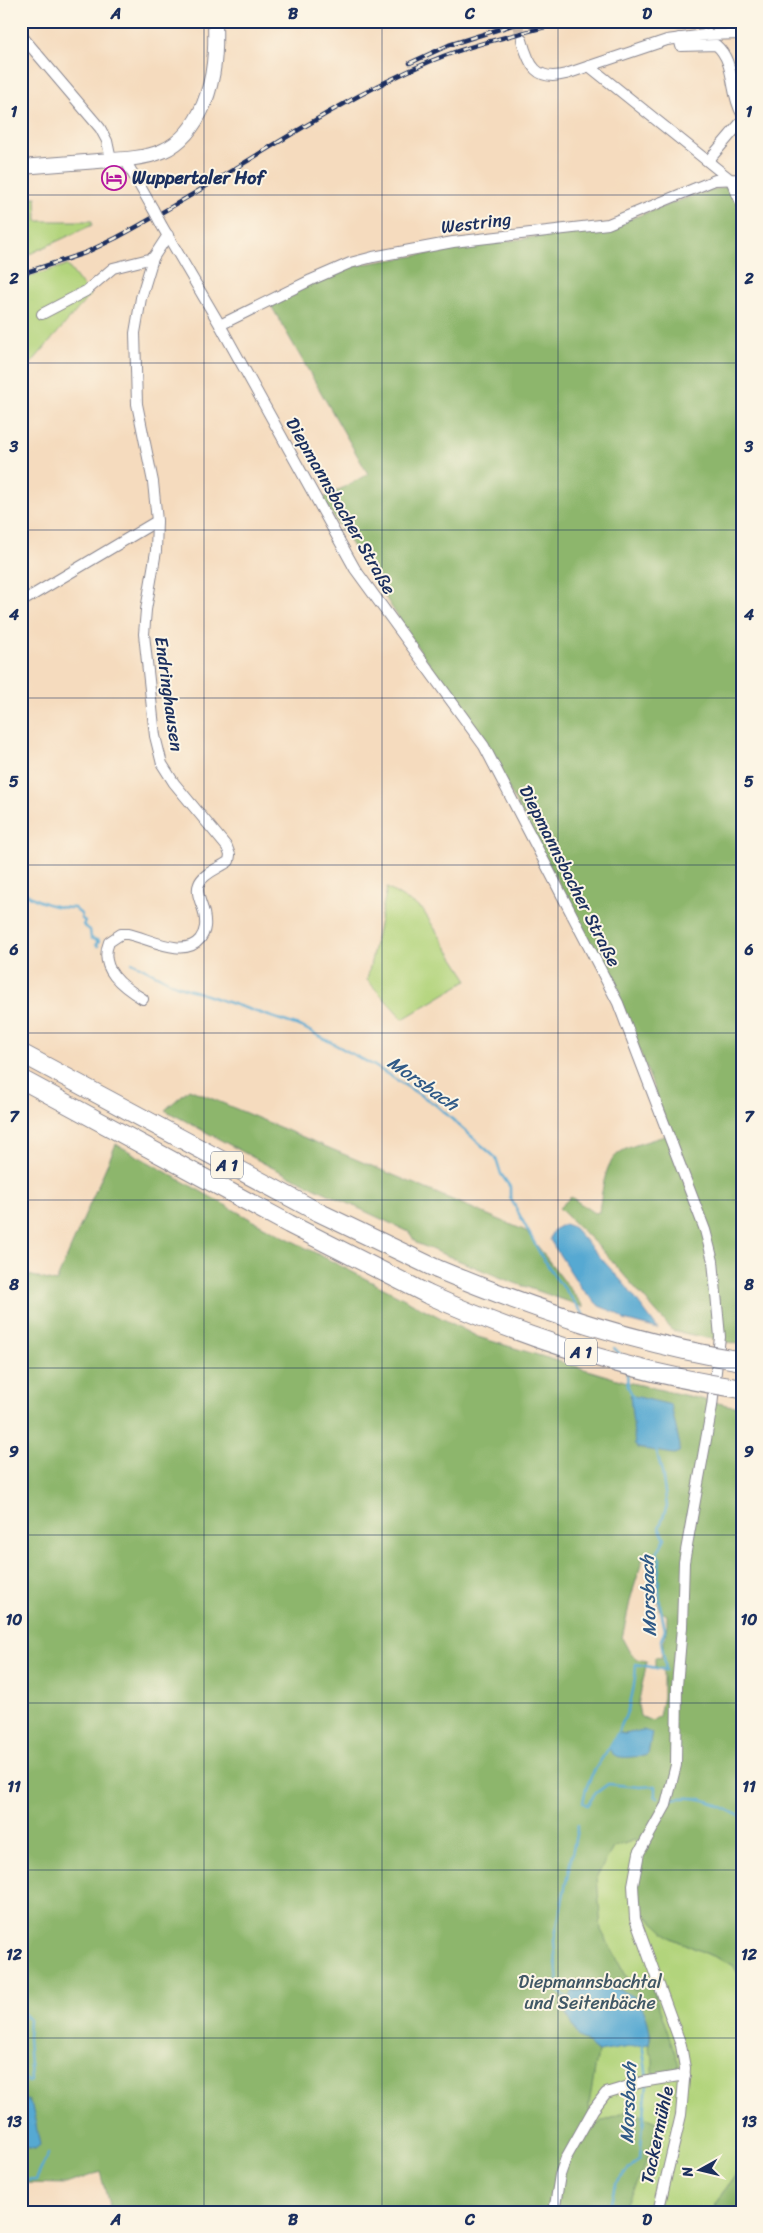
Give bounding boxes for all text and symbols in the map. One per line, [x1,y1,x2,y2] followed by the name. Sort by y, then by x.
[110,0,121,28] text: A
[288,0,299,28] text: B
[464,0,476,28] text: C
[642,0,652,28] text: D
[11,97,18,126] text: 1
[746,97,753,126] text: 1
[132,162,267,194] place label: Wuppertaler Hof
[101,165,127,191] hotel icon: Wuppertaler Hof
[439,203,513,243] street label: Westring
[8,264,19,293] text: 2
[743,264,754,293] text: 2
[277,411,405,601] street label: Diepmannsbacher Straße
[9,432,19,461] text: 3
[744,432,754,461] text: 3
[8,600,19,629] text: 4
[743,600,754,629] text: 4
[145,635,193,754] street label: Endringhausen
[9,767,19,796] text: 5
[744,767,754,796] text: 5
[510,779,630,973] street label: Diepmannsbacher Straße
[8,935,19,964] text: 6
[743,935,754,964] text: 6
[380,1046,467,1121] water label: Morsbach
[9,1102,20,1131] text: 7
[744,1102,755,1131] text: 7
[211,1152,243,1178] road number: A 1
[8,1270,19,1299] text: 8
[743,1270,754,1299] text: 8
[565,1338,597,1365] road number: A 1
[9,1437,19,1466] text: 9
[744,1437,754,1466] text: 9
[630,1553,666,1637] water label: Morsbach
[6,1605,22,1634] text: 10
[741,1605,757,1634] text: 10
[7,1772,21,1801] text: 11
[742,1772,756,1801] text: 11
[6,1940,23,1969] text: 12
[741,1940,758,1969] text: 12
[518,1966,663,2019] park label: Diepmannsbachtal und Seitenbäche
[610,2060,646,2144] water label: Morsbach
[631,2083,683,2187] street label: Tackermühle
[6,2107,22,2136] text: 13
[741,2107,757,2136] text: 13
[676,2146,726,2196] north arrow
[675,2165,701,2179] text: N
[110,2205,121,2233] text: A
[288,2205,299,2233] text: B
[464,2205,476,2233] text: C
[642,2205,652,2233] text: D

